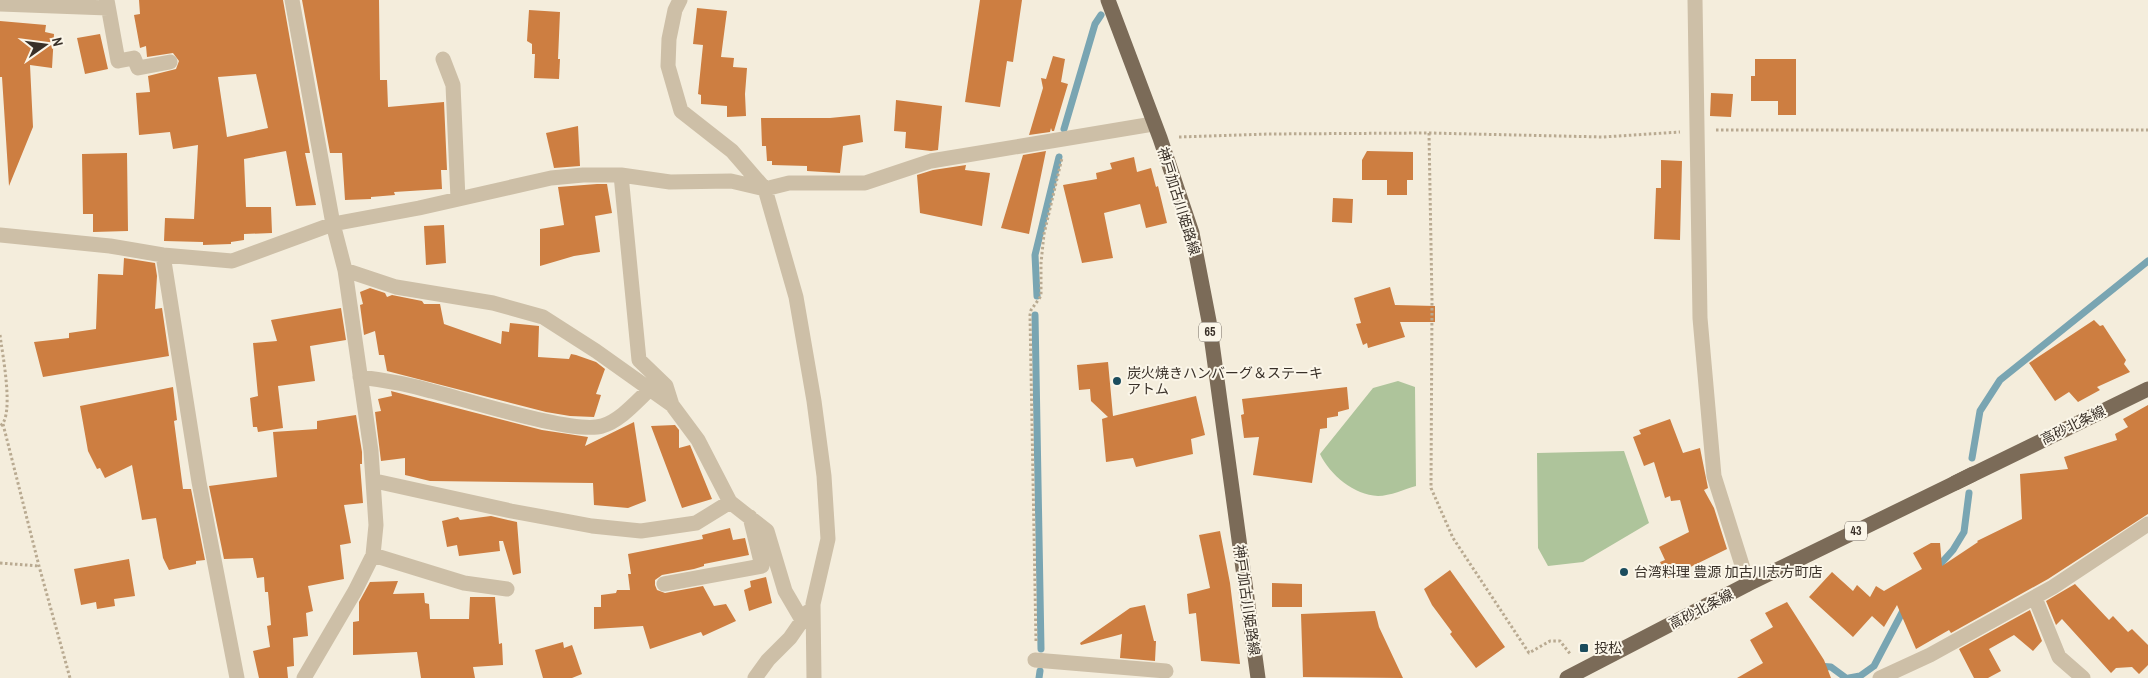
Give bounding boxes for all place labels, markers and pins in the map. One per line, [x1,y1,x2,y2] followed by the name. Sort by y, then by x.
[1127,364,1323,398] place label: 炭火焼きハンバーグ＆ステーキ アトム
[1111,375,1123,387] marker: 炭火焼きハンバーグ＆ステーキ アトム
[1634,563,1822,581] place label: 台湾料理 豊源 加古川志方町店
[1618,566,1630,578] marker: 台湾料理 豊源 加古川志方町店
[1594,639,1622,657] place label: 投松
[1578,642,1590,654] marker: 投松

